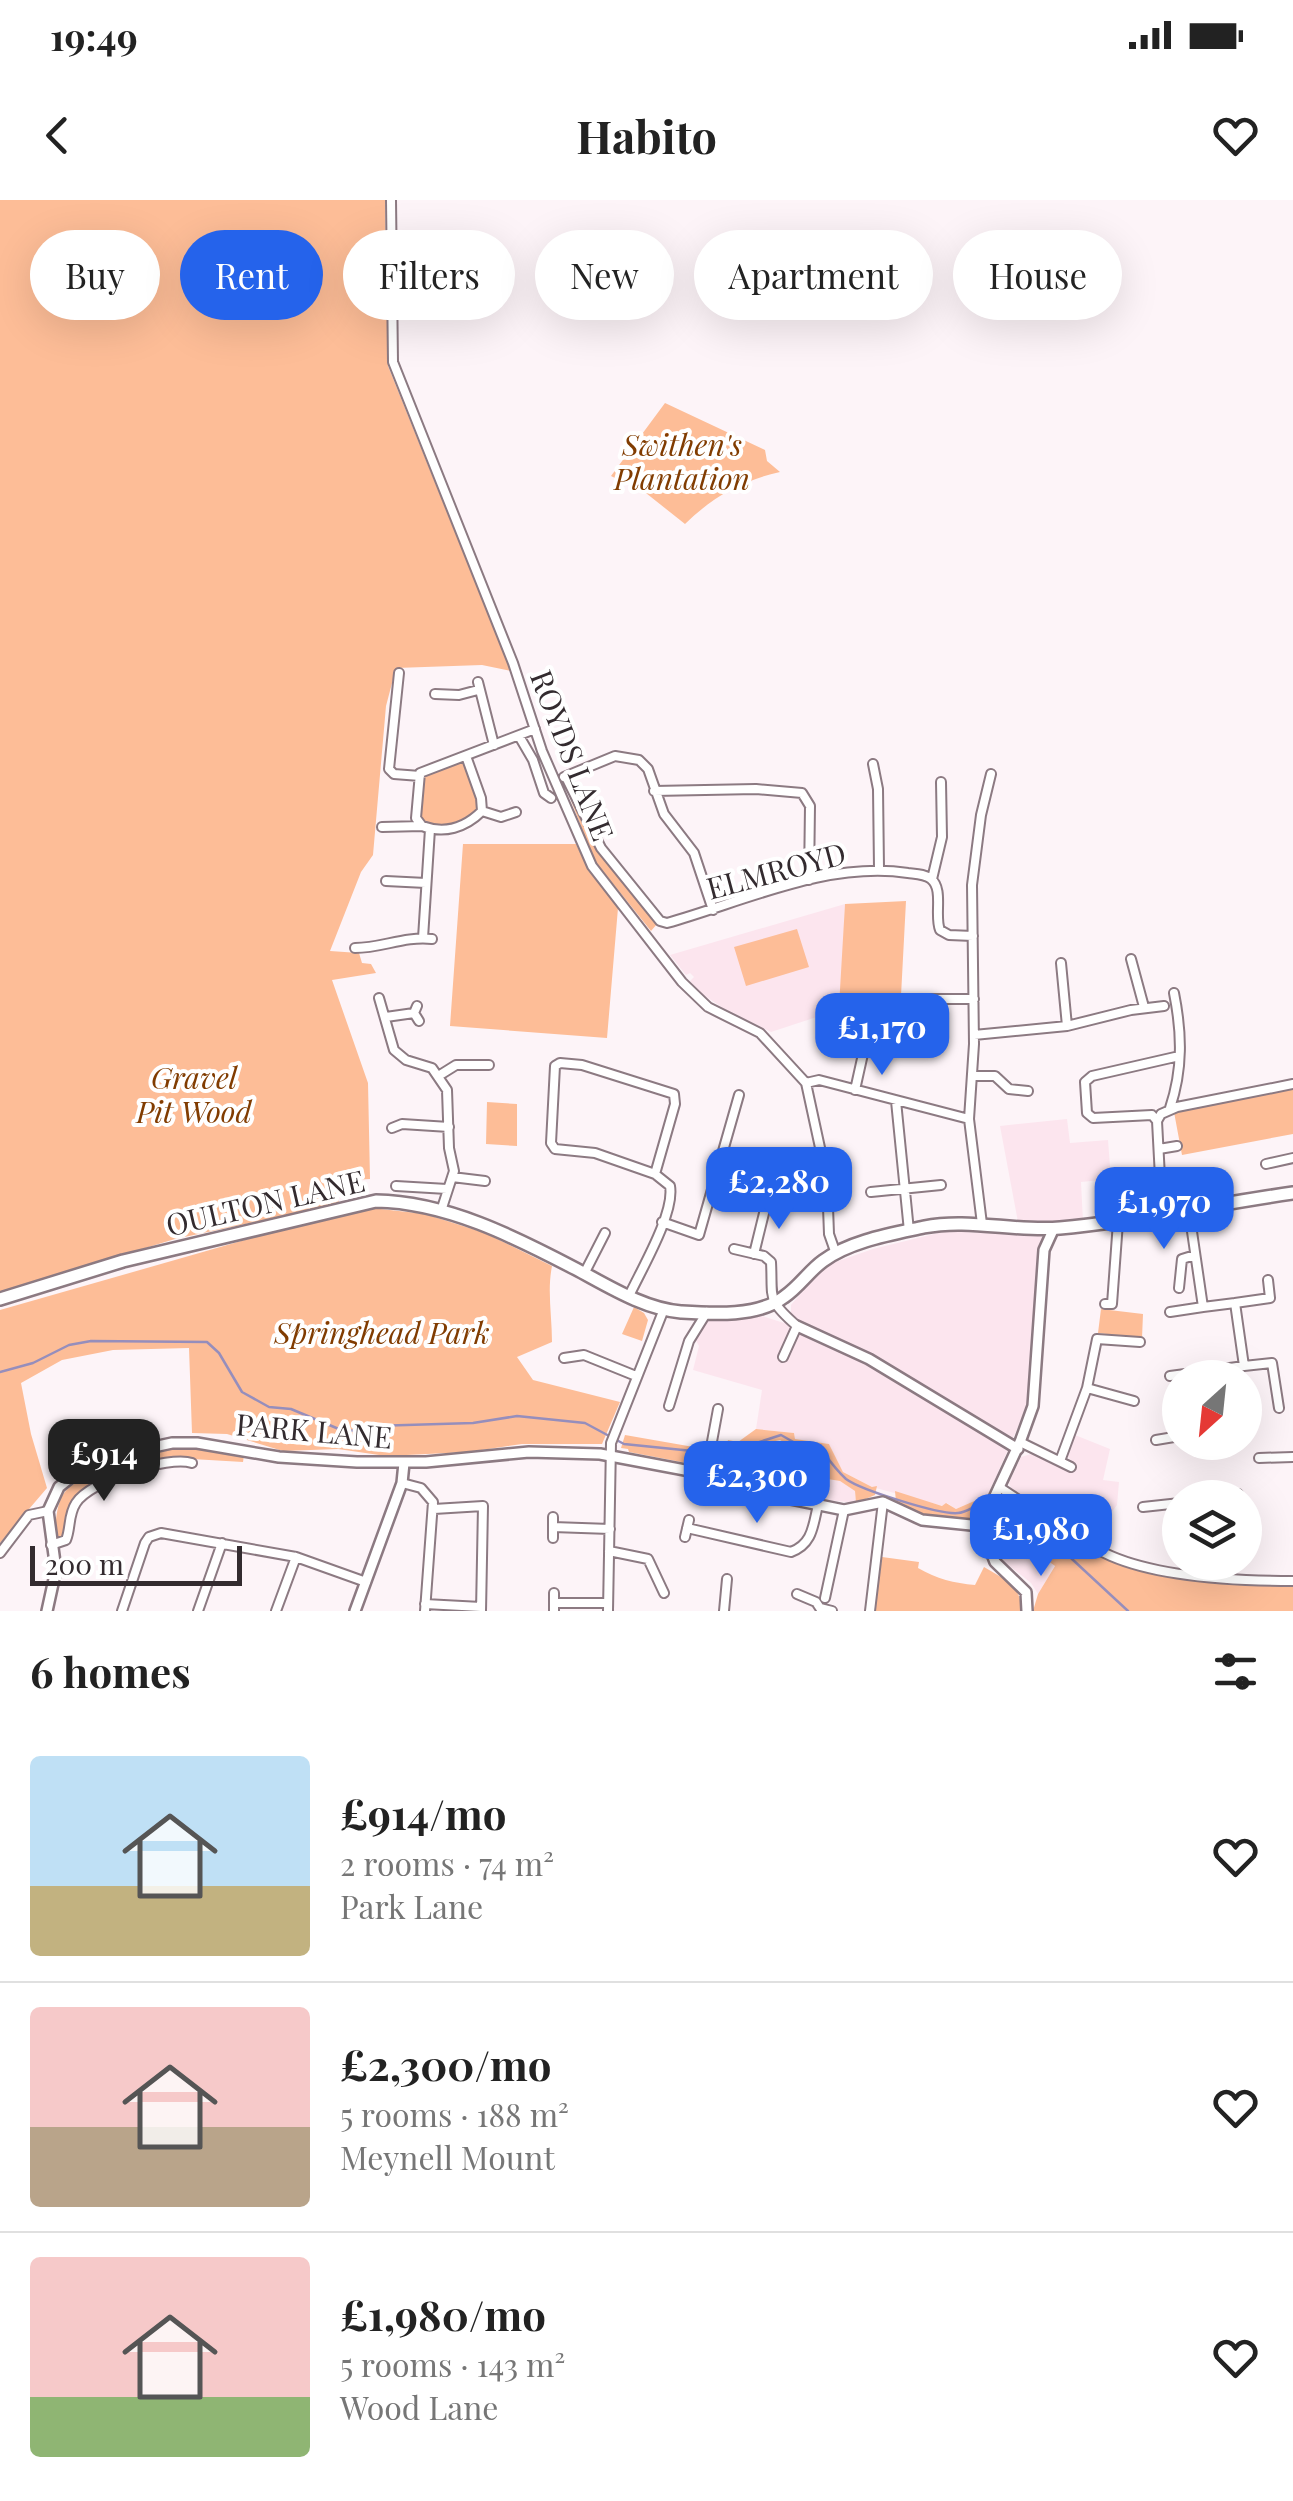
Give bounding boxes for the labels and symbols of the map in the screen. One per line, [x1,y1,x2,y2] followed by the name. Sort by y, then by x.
[613,424,750,498] park label: Swithen's Plantation
[522,664,624,846] street label: ROYDS LANE
[702,832,850,908] street label: ELMROYD
[801,993,963,1078] pin: £1,170
[135,1057,252,1131] park label: Gravel Pit Wood
[698,1147,860,1232] pin: £2,280
[162,1160,368,1244] street label: OULTON LANE
[1083,1167,1245,1252] pin: £1,970
[273,1312,490,1352] park label: Springhead Park
[1162,1360,1262,1460] north arrow
[234,1403,394,1457] street label: PARK LANE
[45,1419,163,1504] pin: £914
[676,1441,838,1526] pin: £2,300
[960,1494,1122,1579] pin: £1,980
[30,1541,242,1586] scale bar

